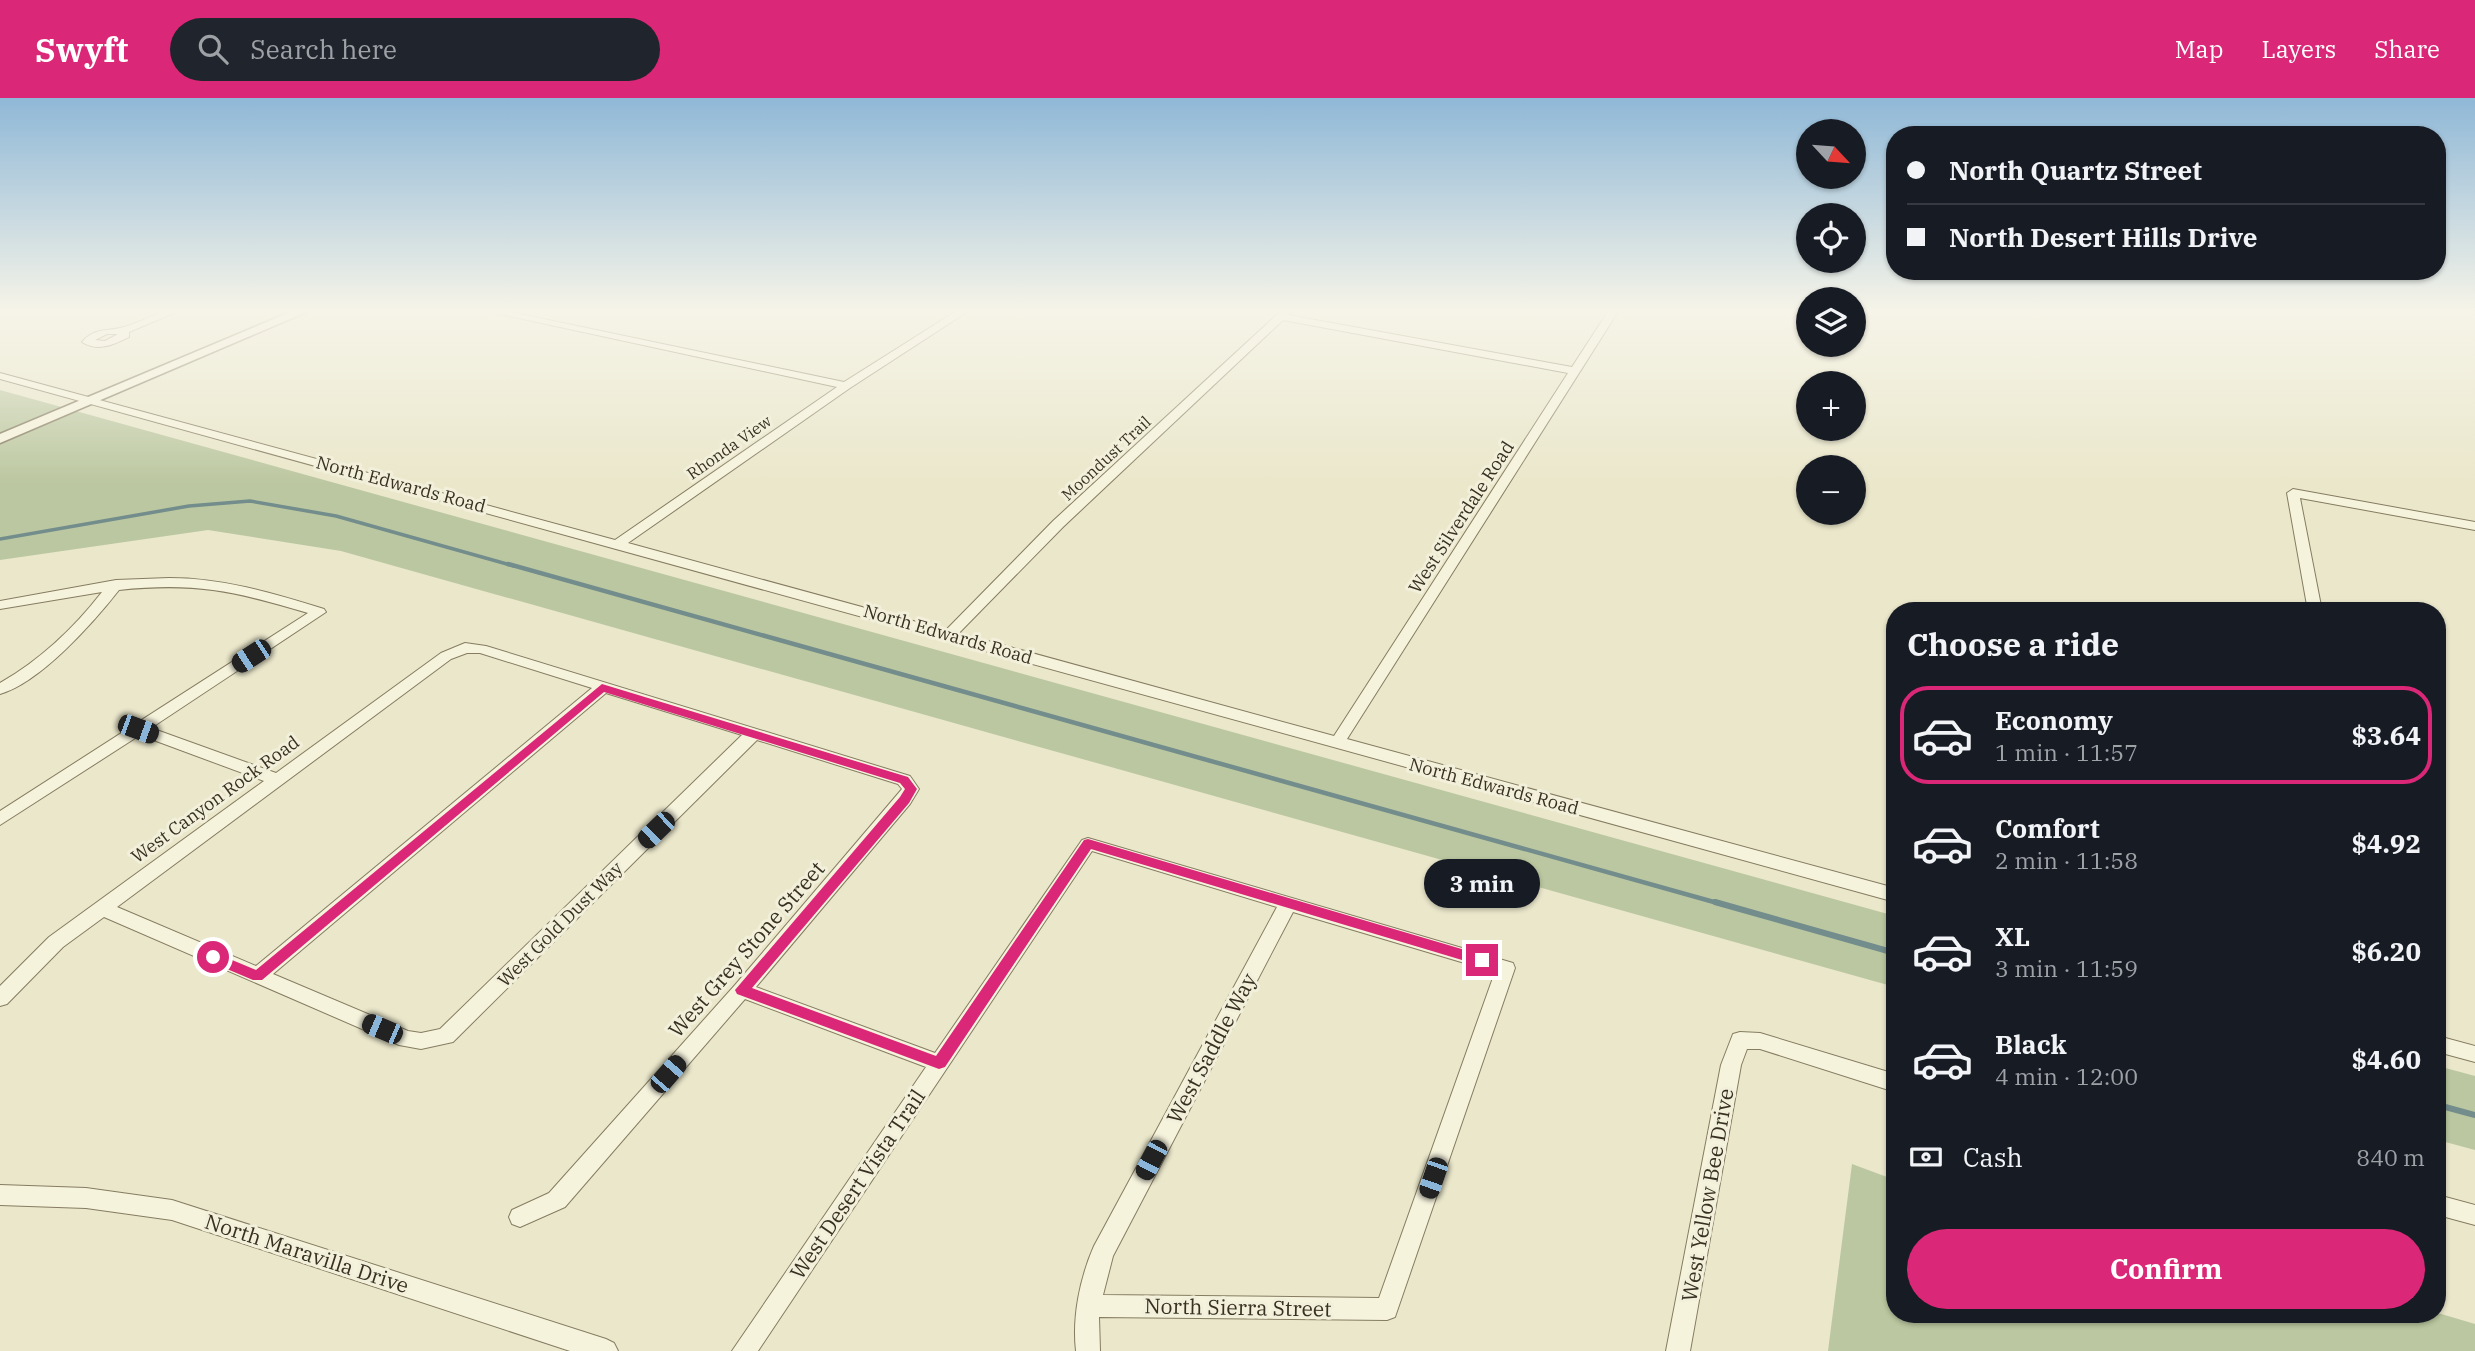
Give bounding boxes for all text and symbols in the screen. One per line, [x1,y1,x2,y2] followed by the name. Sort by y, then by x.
[170,18,660,81] search box
[35,28,128,71] text: Swyft
[194,30,232,68] icon: search
[250,32,397,66] text: Search here
[2175,33,2223,65] text: Map
[2261,33,2336,65] text: Layers
[2374,33,2440,65] text: Share
[1796,119,1866,189] north arrow
[1796,119,1866,525] map controls
[1949,153,2202,187] text: North Quartz Street
[1796,203,1866,273] button: locate
[1949,220,2258,254] text: North Desert Hills Drive
[1796,287,1866,357] button: layers
[1796,371,1866,441] button: +
[683,410,776,483] street label: Rhonda View
[1057,411,1155,505] street label: Moondust Trail
[1403,436,1519,598] street label: West Silverdale Road
[314,450,488,518] street label: North Edwards Road
[1796,455,1866,525] button: −
[861,599,1035,669] street label: North Edwards Road
[1907,623,2119,665] text: Choose a ride
[228,636,275,676] car
[1995,703,2113,737] text: Economy
[1911,704,1974,767] icon: car
[115,712,162,746] car
[2351,718,2421,752] text: $3.64
[126,730,304,868] street label: West Canyon Rock Road
[1995,737,2138,767] text: 1 min · 11:57
[1407,752,1581,820] street label: North Edwards Road
[634,808,679,852] car
[1995,811,2100,845] text: Comfort
[1911,812,1974,875] icon: car
[2351,826,2421,860] text: $4.92
[1995,845,2138,875] text: 2 min · 11:58
[662,855,830,1043] street label: West Grey Stone Street
[493,856,628,991] street label: West Gold Dust Way
[1424,858,1540,908] callout: 3 min
[1450,868,1514,898] text: 3 min
[1995,919,2030,953] text: XL
[1911,920,1974,983] icon: car
[2351,934,2421,968] text: $6.20
[197,941,229,973] route start
[1466,944,1498,976] route end
[1995,953,2138,983] text: 3 min · 11:59
[1160,967,1263,1128] street label: West Saddle Way
[359,1011,406,1047] car
[1995,1027,2067,1061] text: Black
[1911,1028,1974,1091] icon: car
[2351,1042,2421,1076] text: $4.60
[647,1051,690,1097] car
[1995,1061,2138,1091] text: 4 min · 12:00
[783,1084,931,1284] street label: West Desert Vista Trail
[1674,1086,1740,1304] street label: West Yellow Bee Drive
[1132,1137,1171,1183] car
[1907,1138,1945,1176] icon: cash
[1963,1140,2023,1174] text: Cash
[2356,1142,2425,1172] text: 840 m
[1417,1155,1450,1201] car
[201,1207,413,1299] street label: North Maravilla Drive
[1907,1229,2425,1309] button: Confirm
[1144,1291,1332,1323] street label: North Sierra Street

